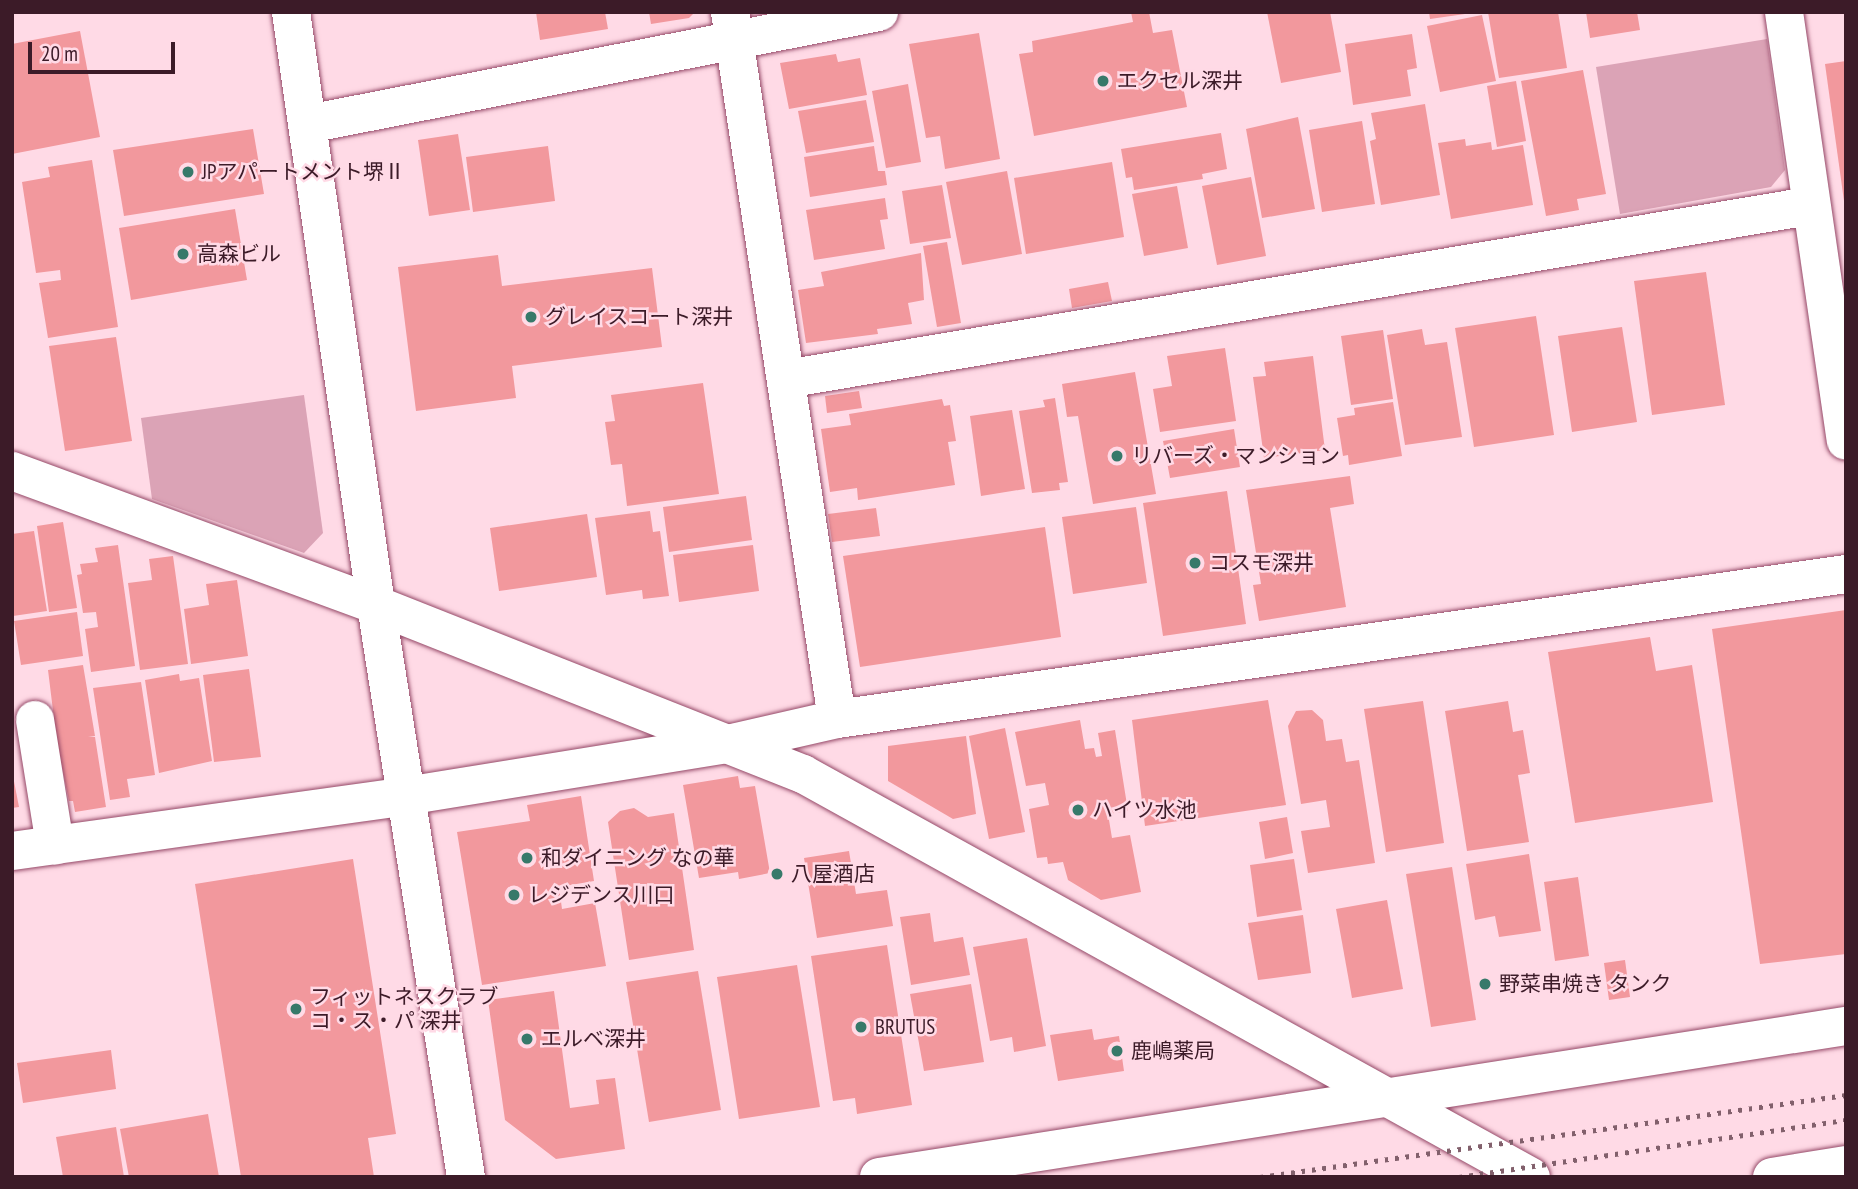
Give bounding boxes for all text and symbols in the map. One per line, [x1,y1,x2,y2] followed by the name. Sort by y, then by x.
[32,28,178,72] scale bar
[41,40,78,67] text: 20 m
[1117,68,1243,94] place label: エクセル深井
[1095,73,1111,89] marker: エクセル深井
[202,159,406,185] place label: JPアパートメント堺Ⅱ
[180,164,196,180] marker: JPアパートメント堺Ⅱ
[197,241,281,267] place label: 高森ビル
[175,246,191,262] marker: 高森ビル
[545,304,734,330] place label: グレイスコート深井
[523,309,539,325] marker: グレイスコート深井
[1131,443,1341,469] place label: リバーズ・マンション
[1109,448,1125,464] marker: リバーズ・マンション
[1209,550,1314,576] place label: コスモ深井
[1187,555,1203,571] marker: コスモ深井
[1092,797,1197,823] place label: ハイツ水池
[1070,802,1086,818] marker: ハイツ水池
[541,845,734,871] place label: 和ダイニング なの華
[519,850,535,866] marker: 和ダイニング なの華
[791,861,875,887] place label: 八屋酒店
[769,866,785,882] marker: 八屋酒店
[528,882,675,908] place label: レジデンス川口
[506,887,522,903] marker: レジデンス川口
[1499,971,1671,997] place label: 野菜串焼き タンク
[1477,976,1493,992] marker: 野菜串焼き タンク
[310,984,499,1034] place label: フィットネスクラブ コ・ス・パ 深井
[288,1001,304,1017] marker: フィットネスクラブ コ・ス・パ 深井
[875,1014,935,1040] place label: BRUTUS
[853,1019,869,1035] marker: BRUTUS
[541,1026,646,1052] place label: エルベ深井
[519,1031,535,1047] marker: エルベ深井
[1131,1038,1215,1064] place label: 鹿嶋薬局
[1109,1043,1125,1059] marker: 鹿嶋薬局

